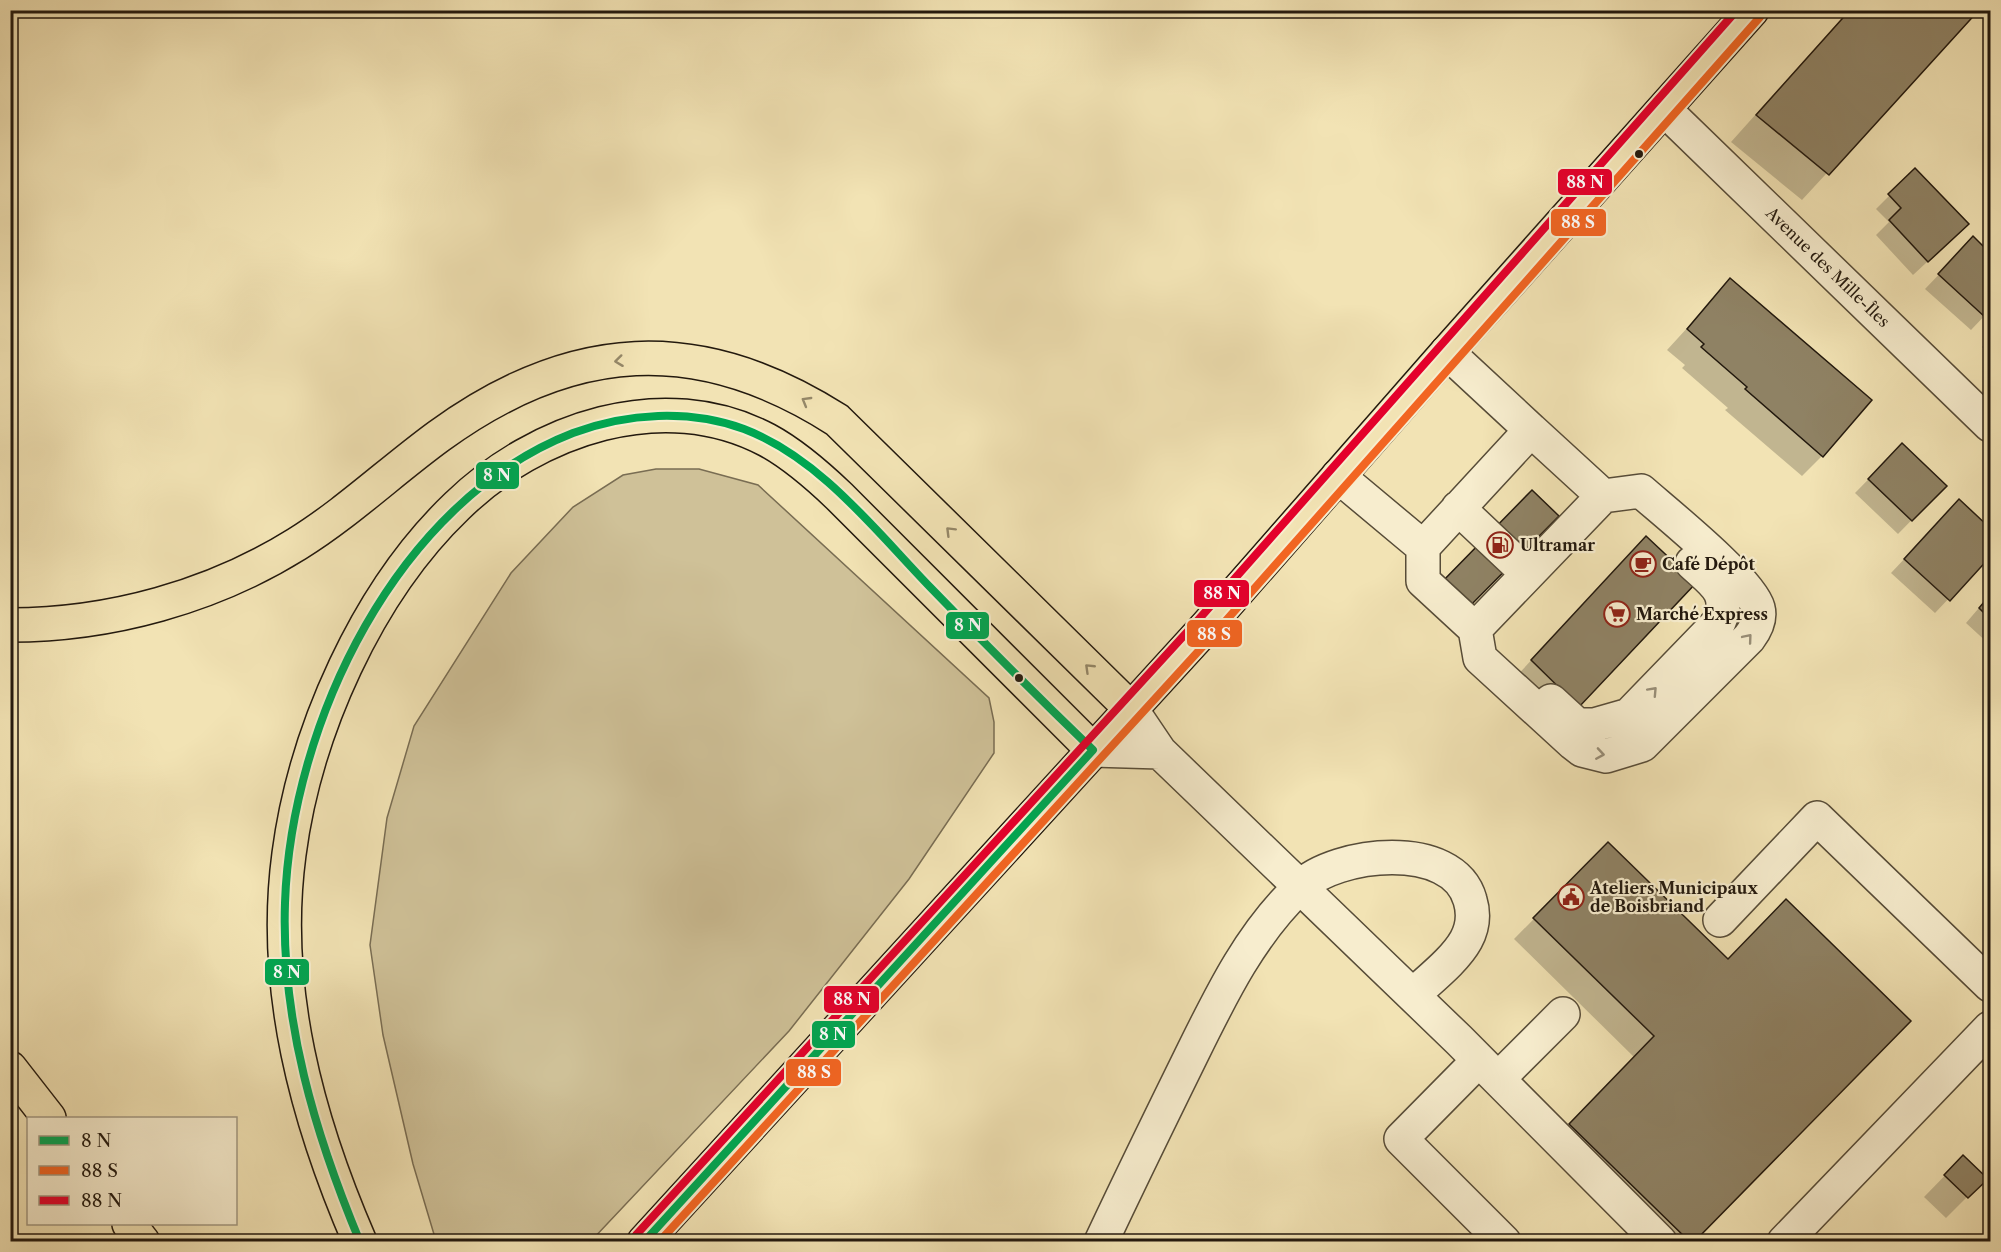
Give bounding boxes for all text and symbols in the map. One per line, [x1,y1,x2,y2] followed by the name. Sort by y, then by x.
[1633,148,1645,160] unlabelled marker
[1557,168,1613,196] line badge: 88 N
[1566,172,1604,192] text: 88 N
[1761,202,1894,331] street label: Avenue des Mille-Îles
[1550,208,1607,237] line badge: 88 S
[1561,212,1595,232] text: 88 S
[614,354,623,366] one-way arrow
[802,397,812,408] one-way arrow
[475,461,520,490] line badge: 8 N
[483,465,511,485] text: 8 N
[947,527,958,538] one-way arrow
[1485,530,1515,560] fuel station icon: Ultramar
[1520,535,1595,555] place label: Ultramar
[1628,549,1658,579] cafe icon: Café Dépôt
[1662,554,1756,574] place label: Café Dépôt
[1193,579,1250,608] line badge: 88 N
[1203,583,1241,603] text: 88 N
[1602,599,1632,629] supermarket icon: Marché Express
[1636,604,1768,624] place label: Marché Express
[945,611,990,640] line badge: 8 N
[954,615,982,635] text: 8 N
[1186,619,1243,648] line badge: 88 S
[1197,624,1231,644] text: 88 S
[1741,634,1752,645] one-way arrow
[1085,664,1095,675] one-way arrow
[1013,672,1025,684] unlabelled marker
[1646,688,1657,698] one-way arrow
[1595,747,1605,759] one-way arrow
[1589,878,1758,916] place label: Ateliers Municipaux de Boisbriand
[1556,882,1586,912] public building icon: Ateliers Municipaux de Boisbriand
[264,958,310,986] line badge: 8 N
[273,962,301,982] text: 8 N
[823,985,880,1014] line badge: 88 N
[833,989,871,1009] text: 88 N
[811,1020,856,1049] line badge: 8 N
[819,1024,847,1044] text: 8 N
[785,1058,842,1087] line badge: 88 S
[797,1062,831,1082] text: 88 S
[27,1117,237,1225] legend
[81,1130,111,1152] text: 8 N
[81,1160,118,1182] text: 88 S
[81,1190,122,1212] text: 88 N

